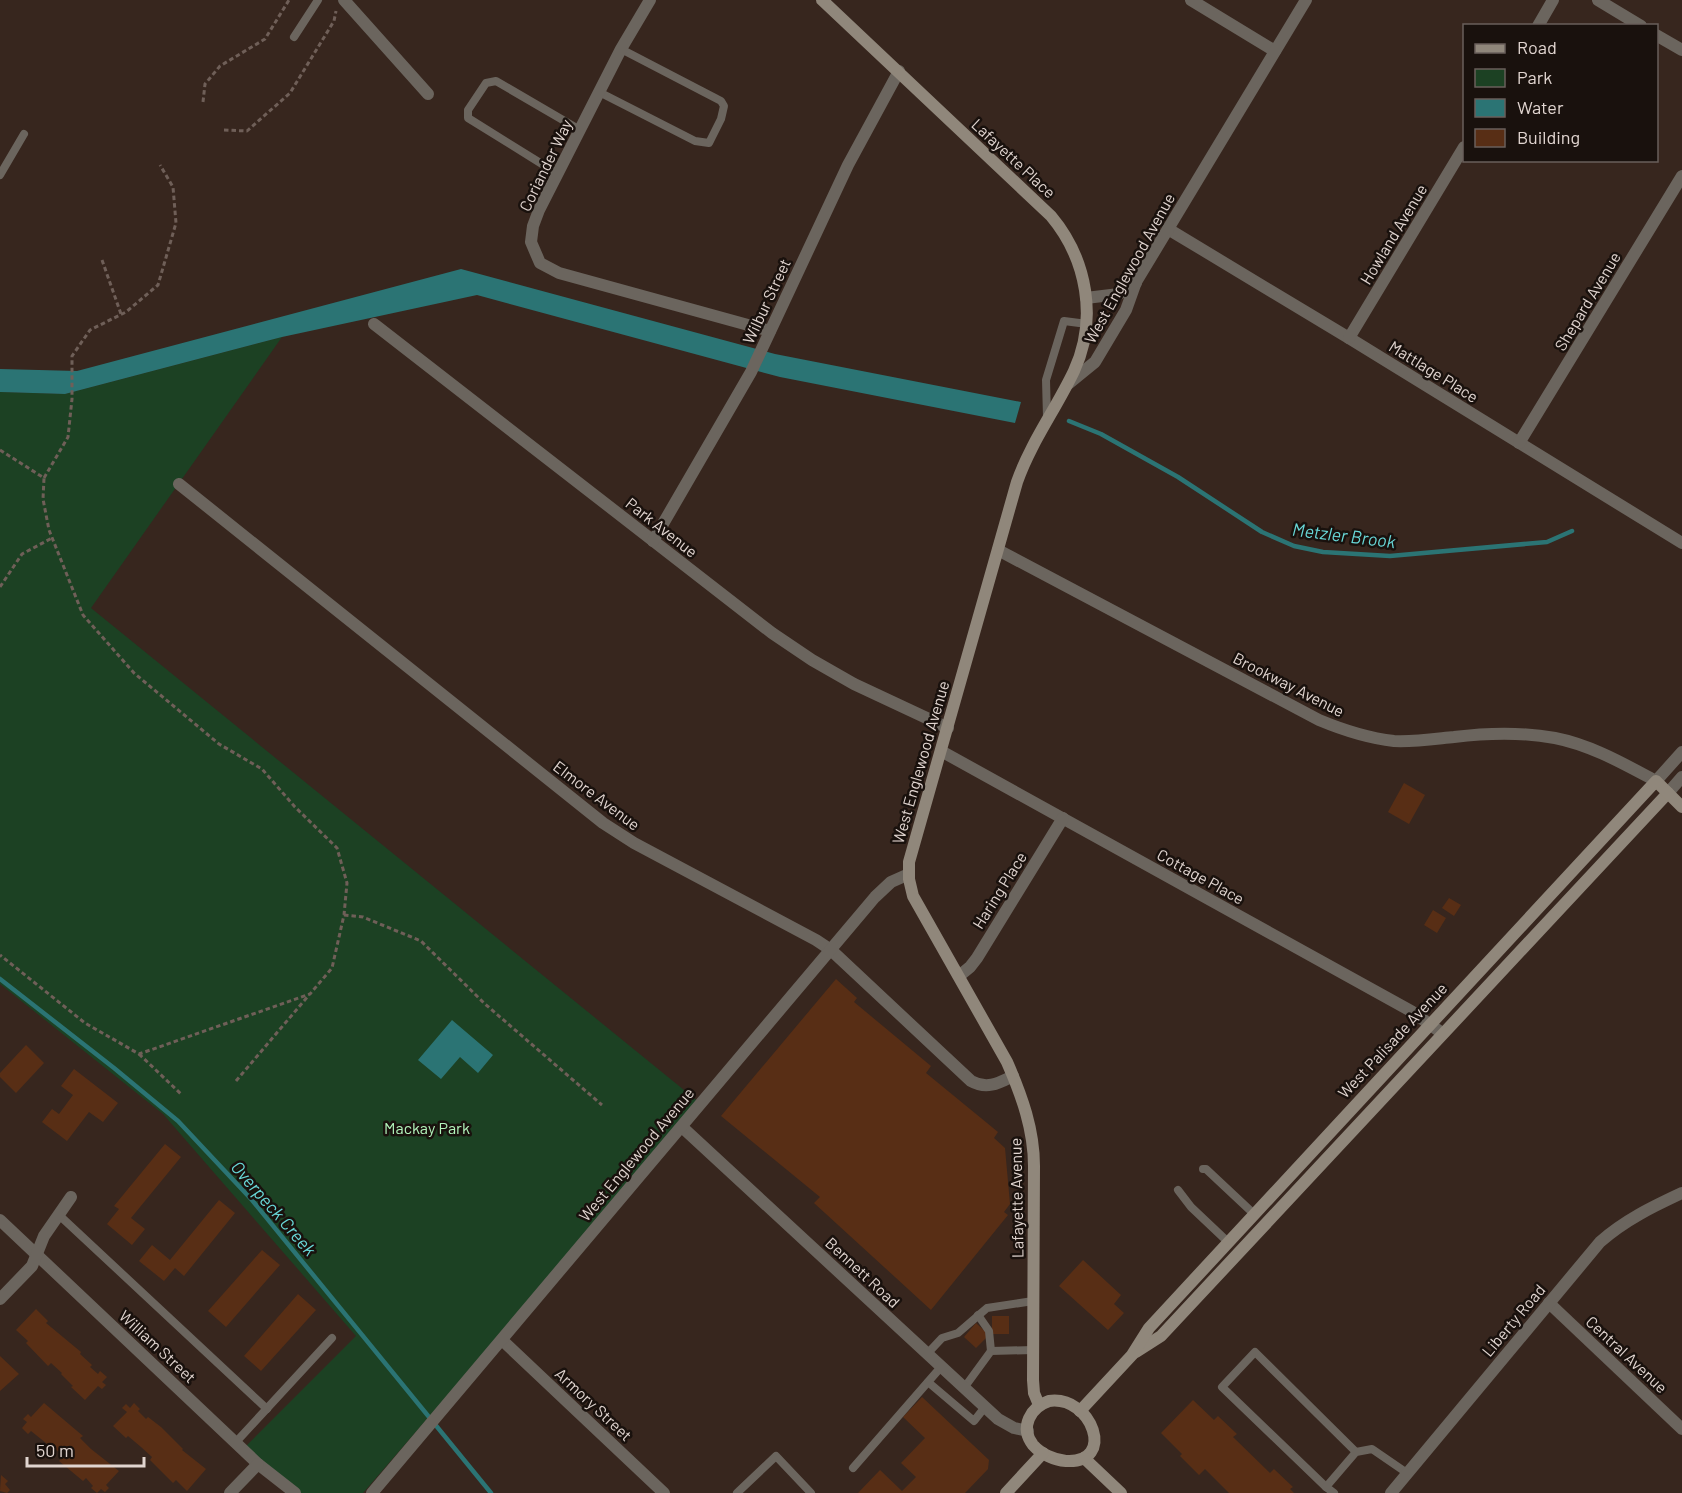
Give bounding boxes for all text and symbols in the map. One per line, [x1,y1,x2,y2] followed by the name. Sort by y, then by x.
[1463,24,1658,162] legend
[1517,36,1557,58] text: Road
[1517,66,1552,88] text: Park
[1517,96,1564,118] text: Water
[968,114,1060,202] street label: Lafayette Place
[515,115,576,214] street label: Coriander Way
[1517,126,1580,148] text: Building
[1356,180,1430,288] street label: Howland Avenue
[1080,190,1178,346] street label: West Englewood Avenue
[1550,248,1624,354] street label: Shepard Avenue
[738,255,794,347] street label: Wilbur Street
[1386,336,1482,406] street label: Mattlage Place
[622,493,702,561] street label: Park Avenue
[1291,518,1397,552] water label: Metzler Brook
[1230,648,1348,720] street label: Brookway Avenue
[888,678,952,846] street label: West Englewood Avenue
[550,756,644,834] street label: Elmore Avenue
[1154,844,1248,908] street label: Cottage Place
[968,848,1030,932] street label: Haring Place
[1334,978,1450,1102] street label: West Palisade Avenue
[574,1083,698,1225] street label: West Englewood Avenue
[384,1118,470,1137] park label: Mackay Park
[1005,1138,1027,1258] street label: Lafayette Avenue
[227,1156,321,1260] water label: Overpeck Creek
[822,1233,904,1311] street label: Bennett Road
[1477,1280,1549,1360] street label: Liberty Road
[116,1306,200,1386] street label: William Street
[1582,1311,1672,1397] street label: Central Avenue
[552,1364,636,1444] street label: Armory Street
[27,1430,144,1468] scale bar
[36,1439,74,1461] text: 50 m

